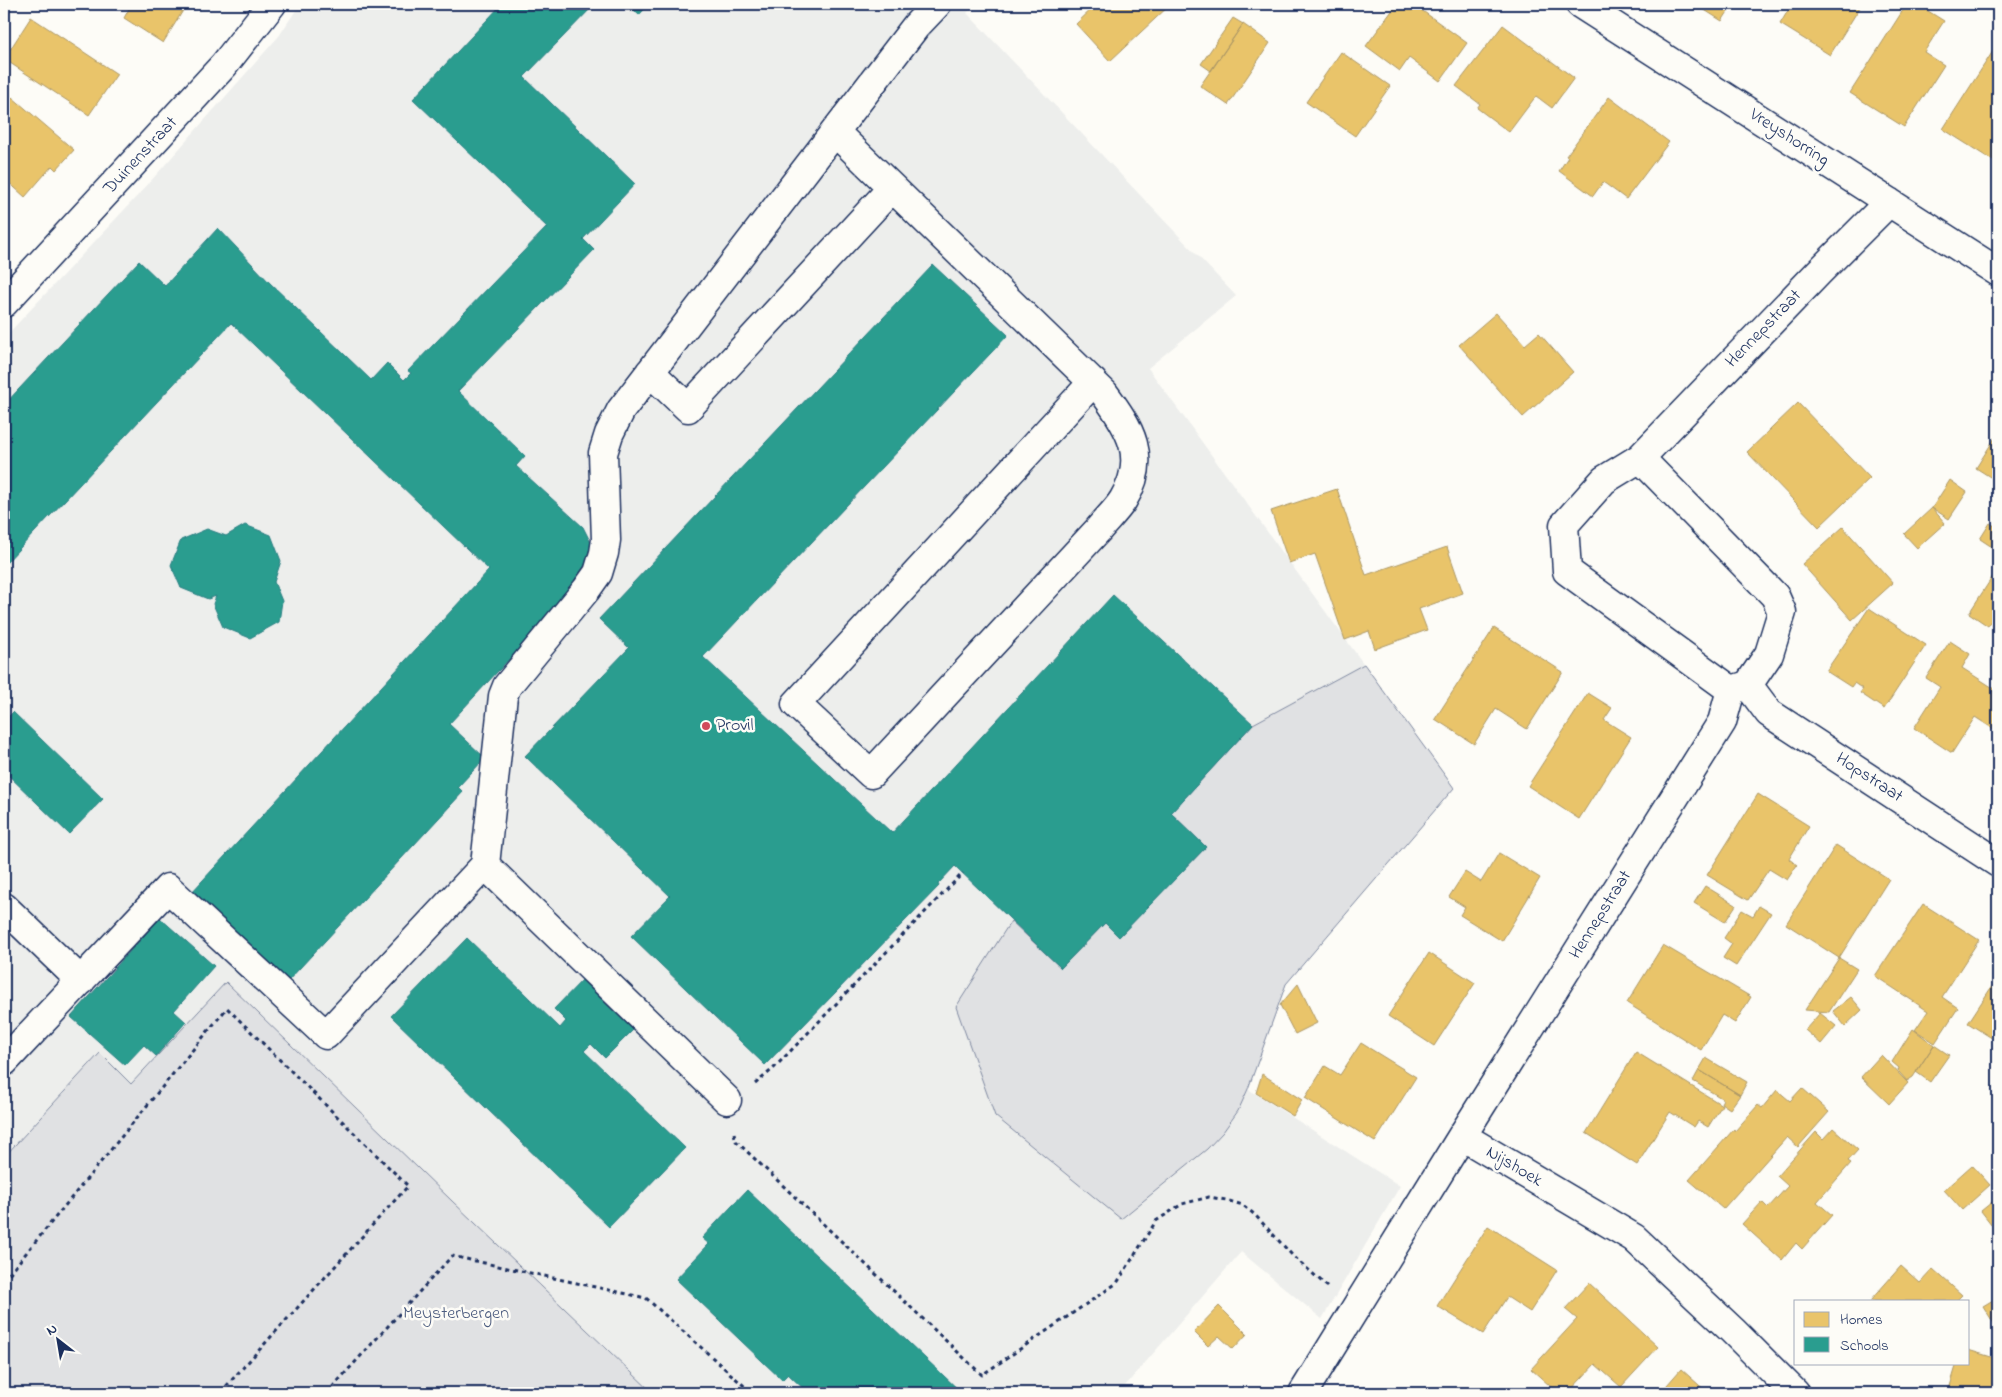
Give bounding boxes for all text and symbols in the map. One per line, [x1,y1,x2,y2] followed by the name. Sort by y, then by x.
[1743,102,1834,174] street label: Vreyshorring
[97,111,184,202] street label: Duinenstraat
[1720,284,1808,374] street label: Hennepstraat
[716,713,754,739] place label: Provil
[700,720,712,732] marker: Provil
[1830,746,1908,810] street label: Hopstraat
[1563,866,1639,964] street label: Hennepstraat
[1481,1140,1547,1194] street label: Nijshoek
[1794,1300,1970,1364] legend
[403,1301,509,1328] park label: Meysterbergen
[1840,1309,1883,1331] text: Homes
[32,1314,82,1364] north arrow
[43,1319,62,1342] text: N
[1840,1335,1889,1357] text: Schools

